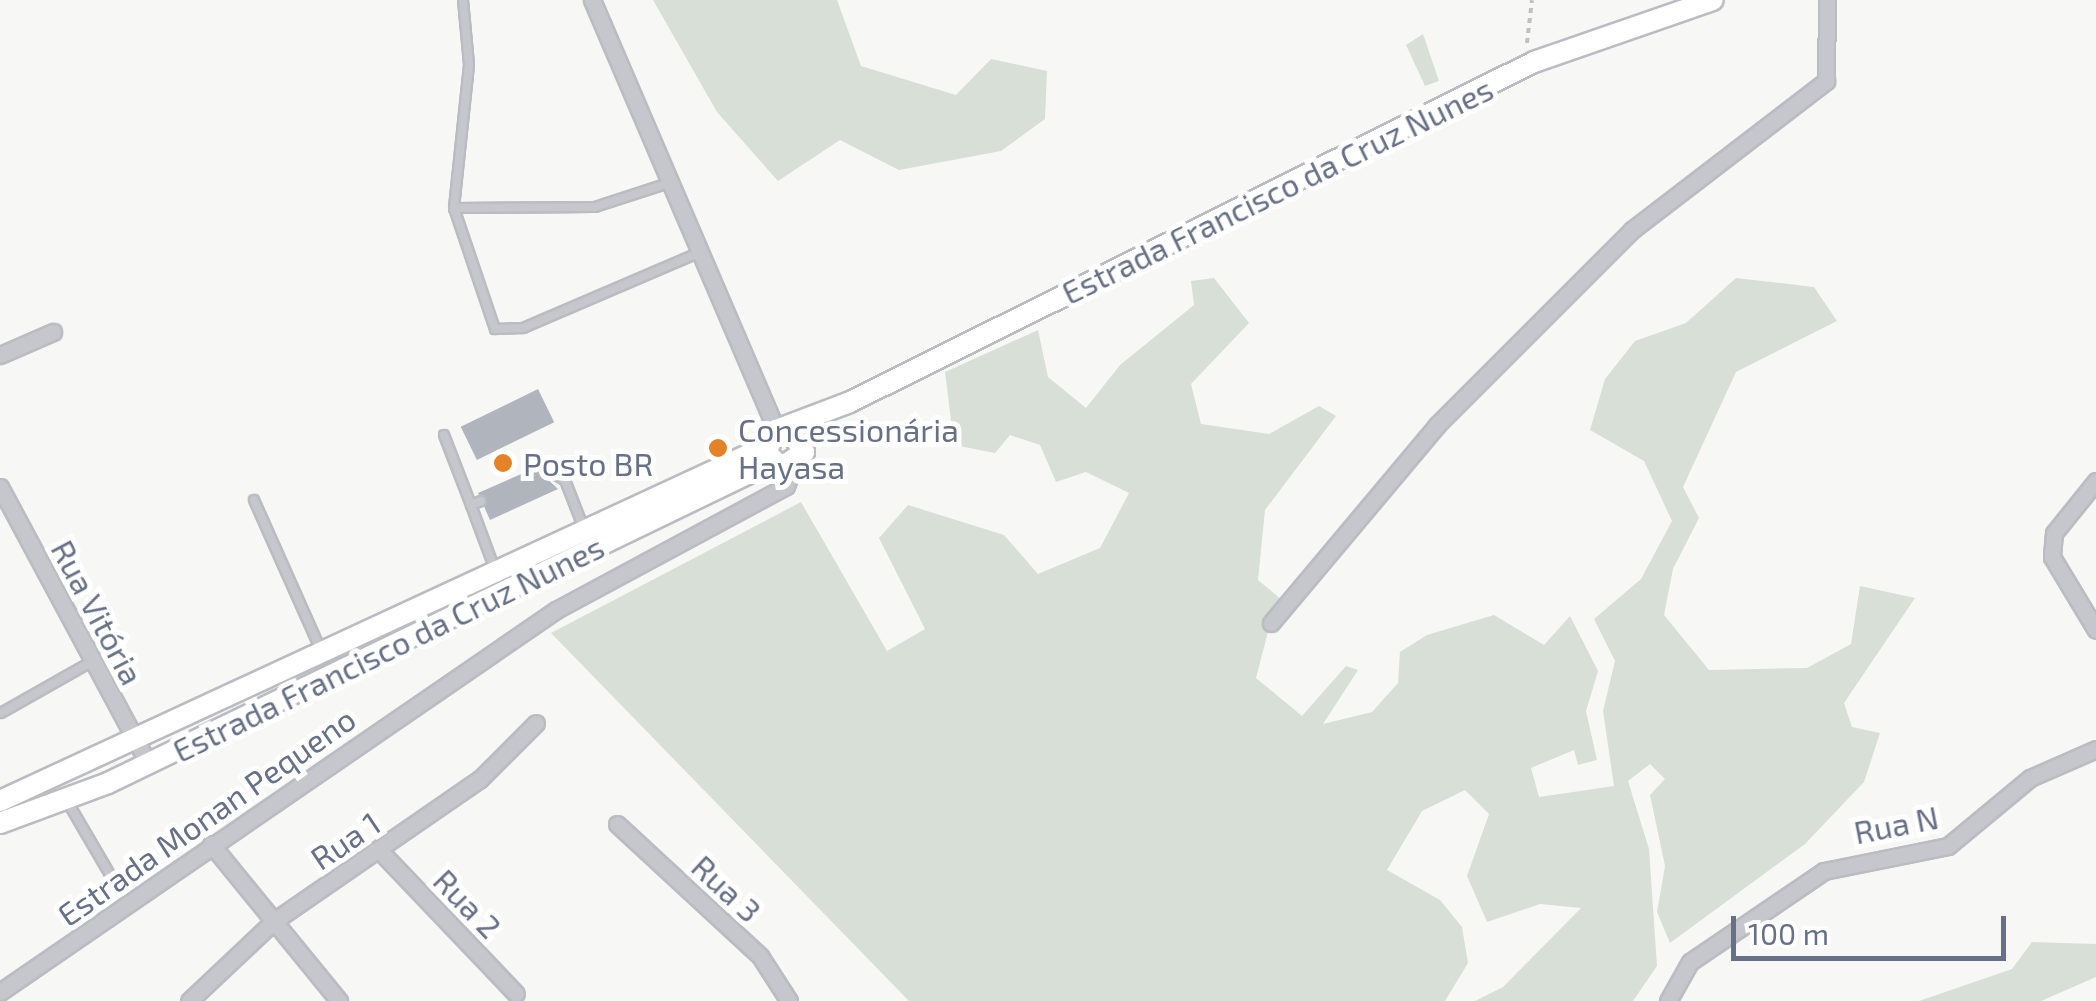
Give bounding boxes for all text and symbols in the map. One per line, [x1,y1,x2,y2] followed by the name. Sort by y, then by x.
[1055,69,1499,311] street label: Estrada Francisco da Cruz Nunes
[738,411,959,486] place label: Concessionária Hayasa
[707,437,729,459] marker: Concessionária Hayasa
[523,444,653,482] place label: Posto BR
[492,452,514,474] marker: Posto BR
[166,527,610,769] street label: Estrada Francisco da Cruz Nunes
[44,533,152,691] street label: Rua Vitória
[50,699,362,933] street label: Estrada Monan Pequeno
[1850,797,1942,851] street label: Rua N
[303,803,387,877] street label: Rua 1
[684,847,770,929] street label: Rua 3
[426,861,510,945] street label: Rua 2
[1736,896,2011,958] scale bar
[1748,915,1829,951] text: 100 m

